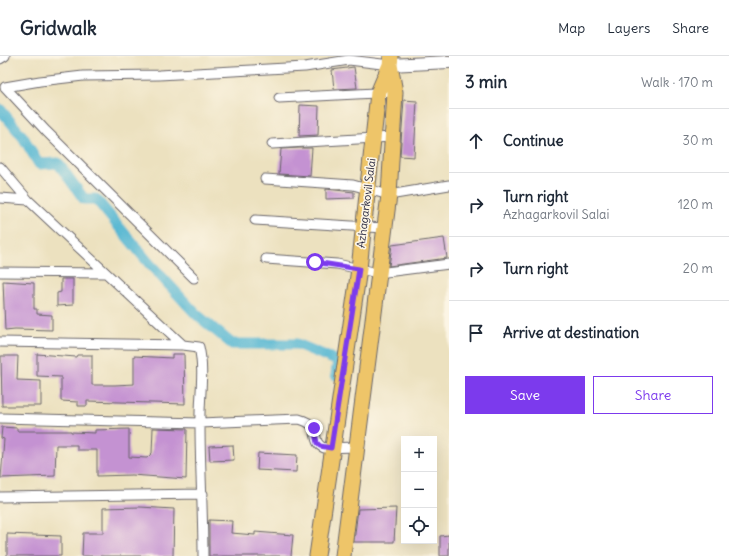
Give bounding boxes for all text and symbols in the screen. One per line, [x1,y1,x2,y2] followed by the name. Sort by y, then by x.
[20,16,97,40] text: Gridwalk
[558,19,585,37] text: Map
[607,19,650,37] text: Layers
[672,19,709,37] text: Share
[465,71,507,93] text: 3 min
[641,74,713,91] text: Walk · 170 m
[465,130,487,152] icon: ahead
[503,131,564,150] text: Continue
[683,132,713,149] text: 30 m
[354,157,378,249] street label: Azhagarkovil Salai
[503,187,568,206] text: Turn right
[465,194,487,216] icon: right
[678,196,713,213] text: 120 m
[503,206,609,223] text: Azhagarkovil Salai
[306,253,324,271] route start
[465,258,487,280] icon: right
[503,259,568,278] text: Turn right
[683,260,713,277] text: 20 m
[465,322,487,344] icon: arrive
[503,323,639,342] text: Arrive at destination
[465,376,585,414] button: Save
[593,376,713,414] button: Share
[305,419,323,437] route end
[401,436,437,544] map controls
[401,436,437,472] button: +
[401,472,437,508] button: −
[401,508,437,544] button: locate

